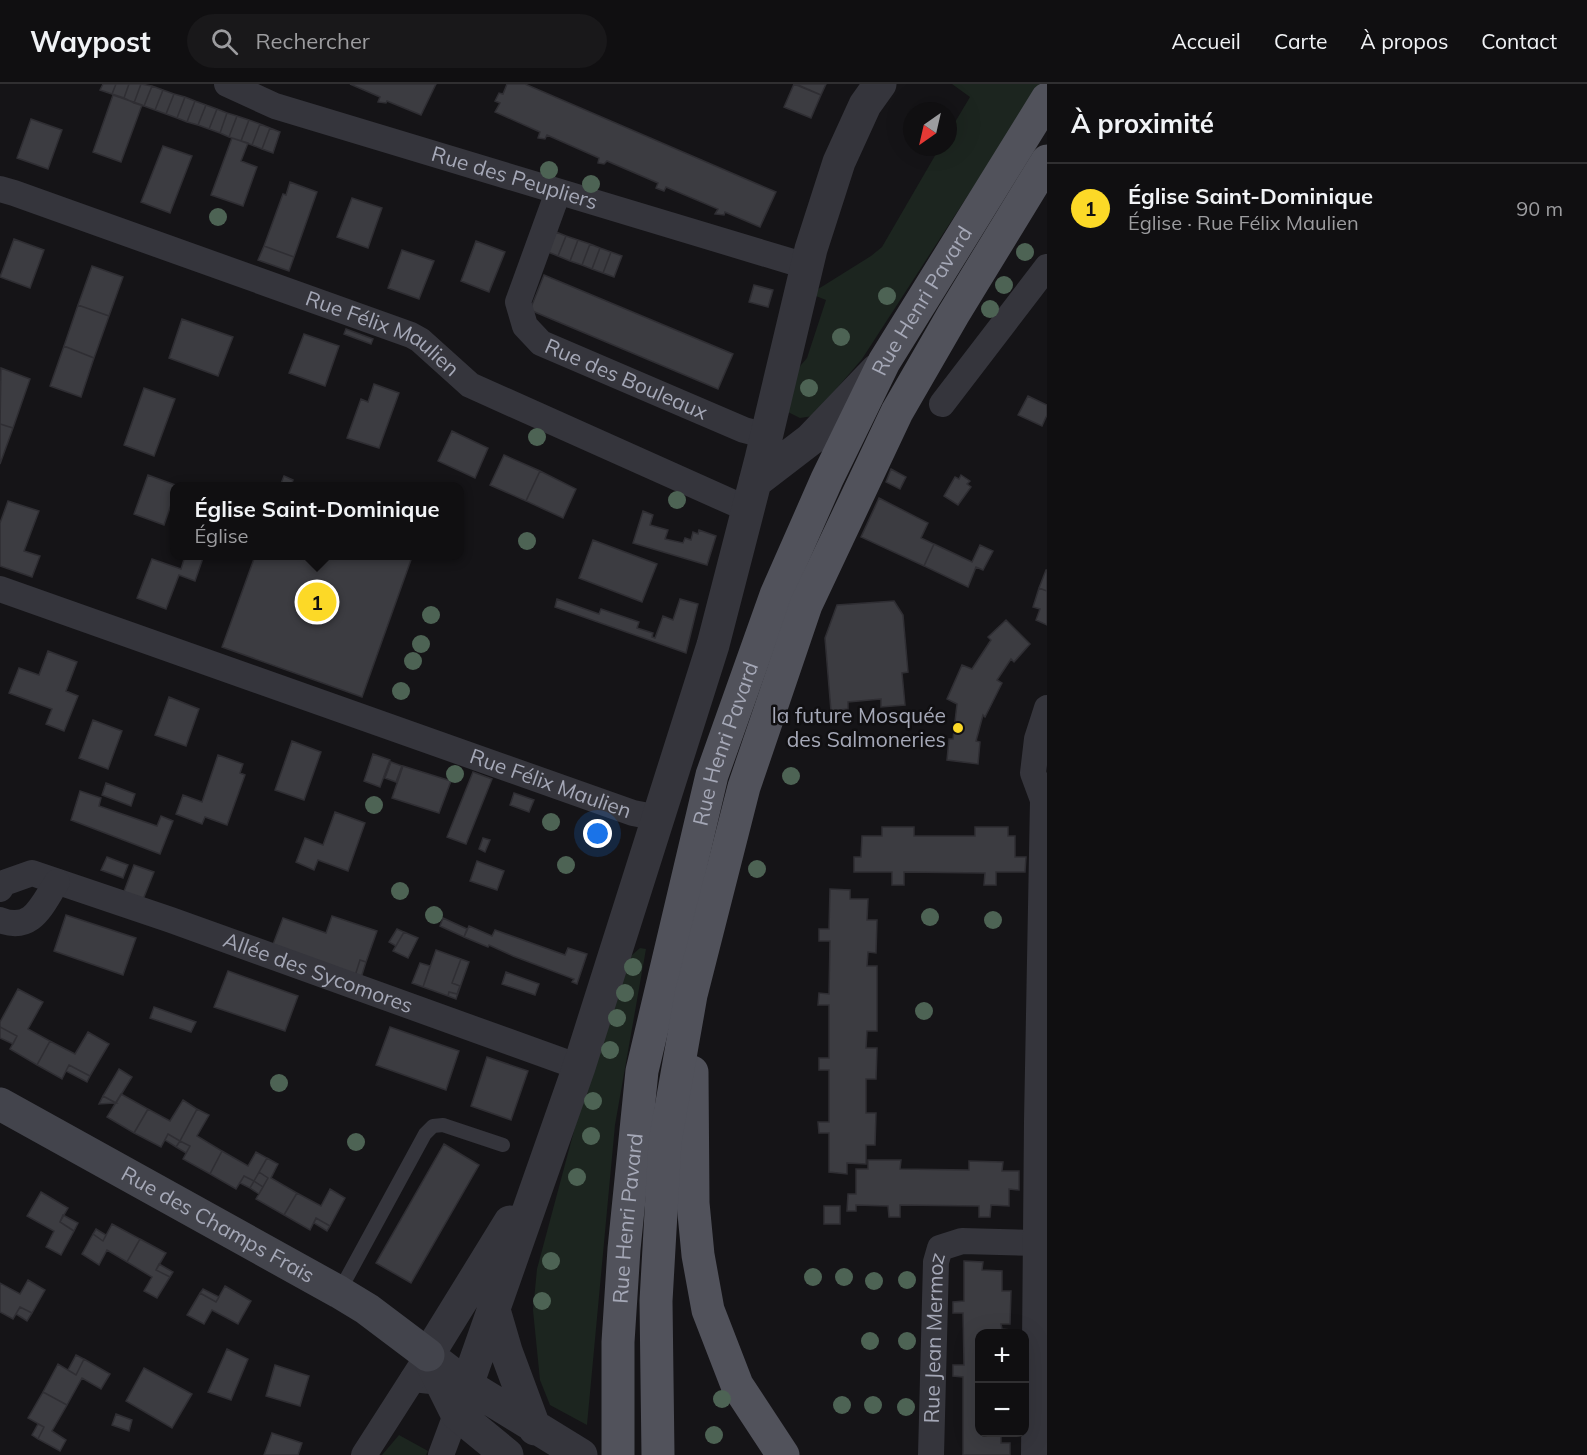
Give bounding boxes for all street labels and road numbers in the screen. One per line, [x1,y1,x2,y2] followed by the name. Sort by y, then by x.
[429,140,601,215] street label: Rue des Peupliers
[865,221,977,379] street label: Rue Henri Pavard
[302,284,465,381] street label: Rue Félix Maulien
[541,332,712,425] street label: Rue des Bouleaux
[686,658,763,828] street label: Rue Henri Pavard
[467,742,635,823] street label: Rue Félix Maulien
[220,926,417,1018] street label: Allée des Sycomores
[607,1132,648,1304] street label: Rue Henri Pavard
[117,1160,319,1288] street label: Rue des Champs Frais
[918,1249,950,1424] street label: Rue Jean Mermoz

